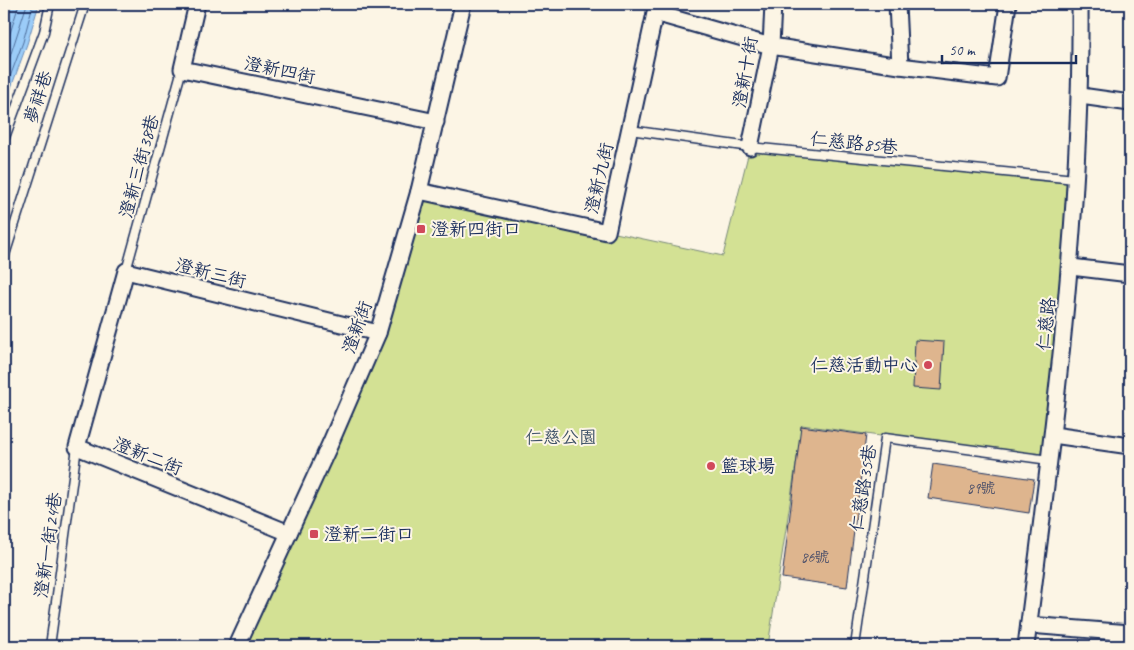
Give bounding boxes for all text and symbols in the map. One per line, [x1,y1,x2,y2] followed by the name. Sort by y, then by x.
[942,32,1075,64] scale bar
[728,35,762,109] street label: 澄新十街
[949,41,976,60] text: 50 m
[242,52,318,88] street label: 澄新四街
[19,68,57,126] street label: 夢祥巷
[115,112,163,220] street label: 澄新三街38巷
[809,127,899,159] street label: 仁慈路85巷
[580,140,618,216] street label: 澄新九街
[431,218,521,240] place label: 澄新四街口
[415,223,427,235] marker: 澄新四街口
[173,254,249,292] street label: 澄新三街
[1032,296,1060,352] street label: 仁慈路
[337,298,377,356] street label: 澄新街
[810,354,918,376] place label: 仁慈活動中心
[922,359,934,371] marker: 仁慈活動中心
[525,426,597,448] park label: 仁慈公園
[111,432,185,480] street label: 澄新二街
[845,443,881,533] street label: 仁慈路35巷
[721,455,775,477] place label: 籃球場
[705,460,717,472] marker: 籃球場
[967,479,995,498] house number: 89號
[30,491,66,599] street label: 澄新一街24巷
[324,523,414,545] place label: 澄新二街口
[308,528,320,540] marker: 澄新二街口
[801,548,829,567] house number: 86號

